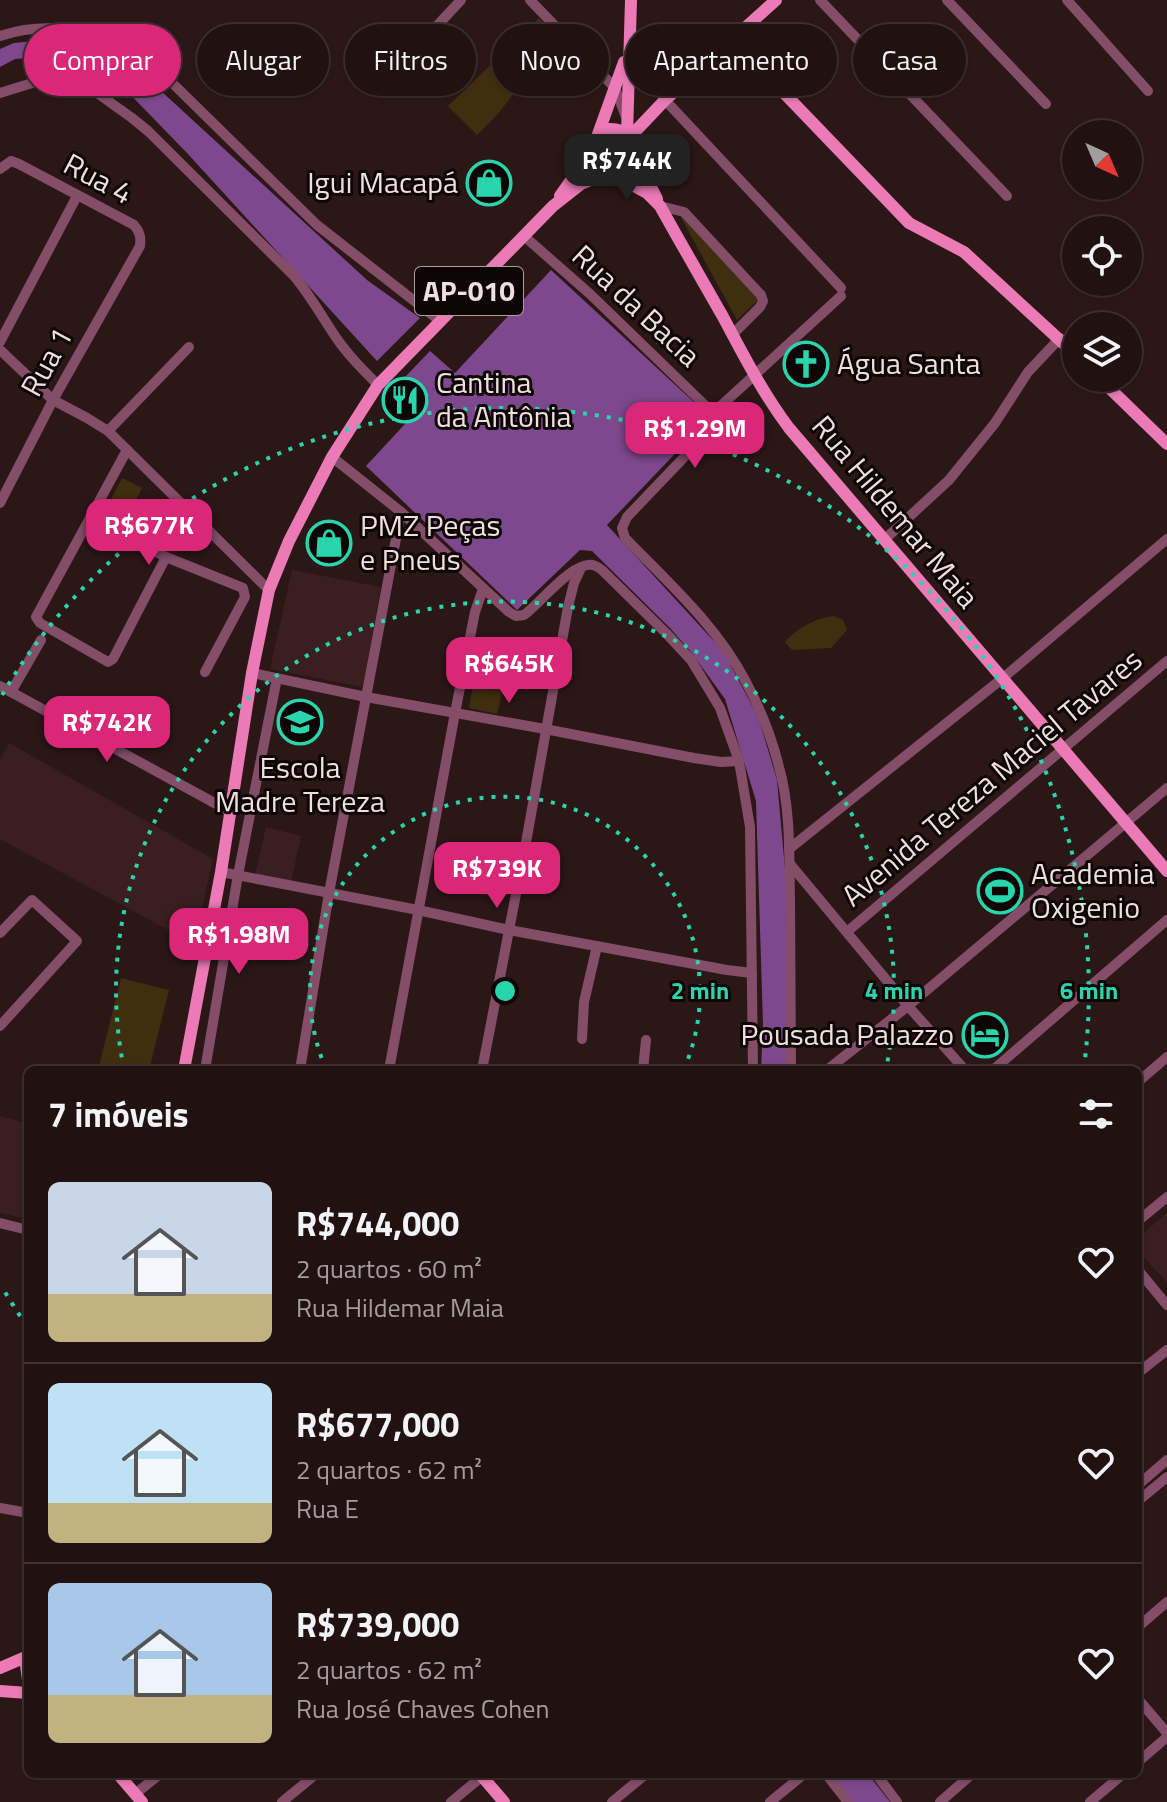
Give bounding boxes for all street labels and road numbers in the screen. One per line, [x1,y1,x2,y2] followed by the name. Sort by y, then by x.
[56,141,141,216] street label: Rua 4
[562,233,711,377] street label: Rua da Bacia
[415,267,523,315] road number: AP-010
[8,319,84,404] street label: Rua 1
[801,405,990,618] street label: Rua Hildemar Maia
[831,637,1152,917] street label: Avenida Tereza Maciel Tavares

